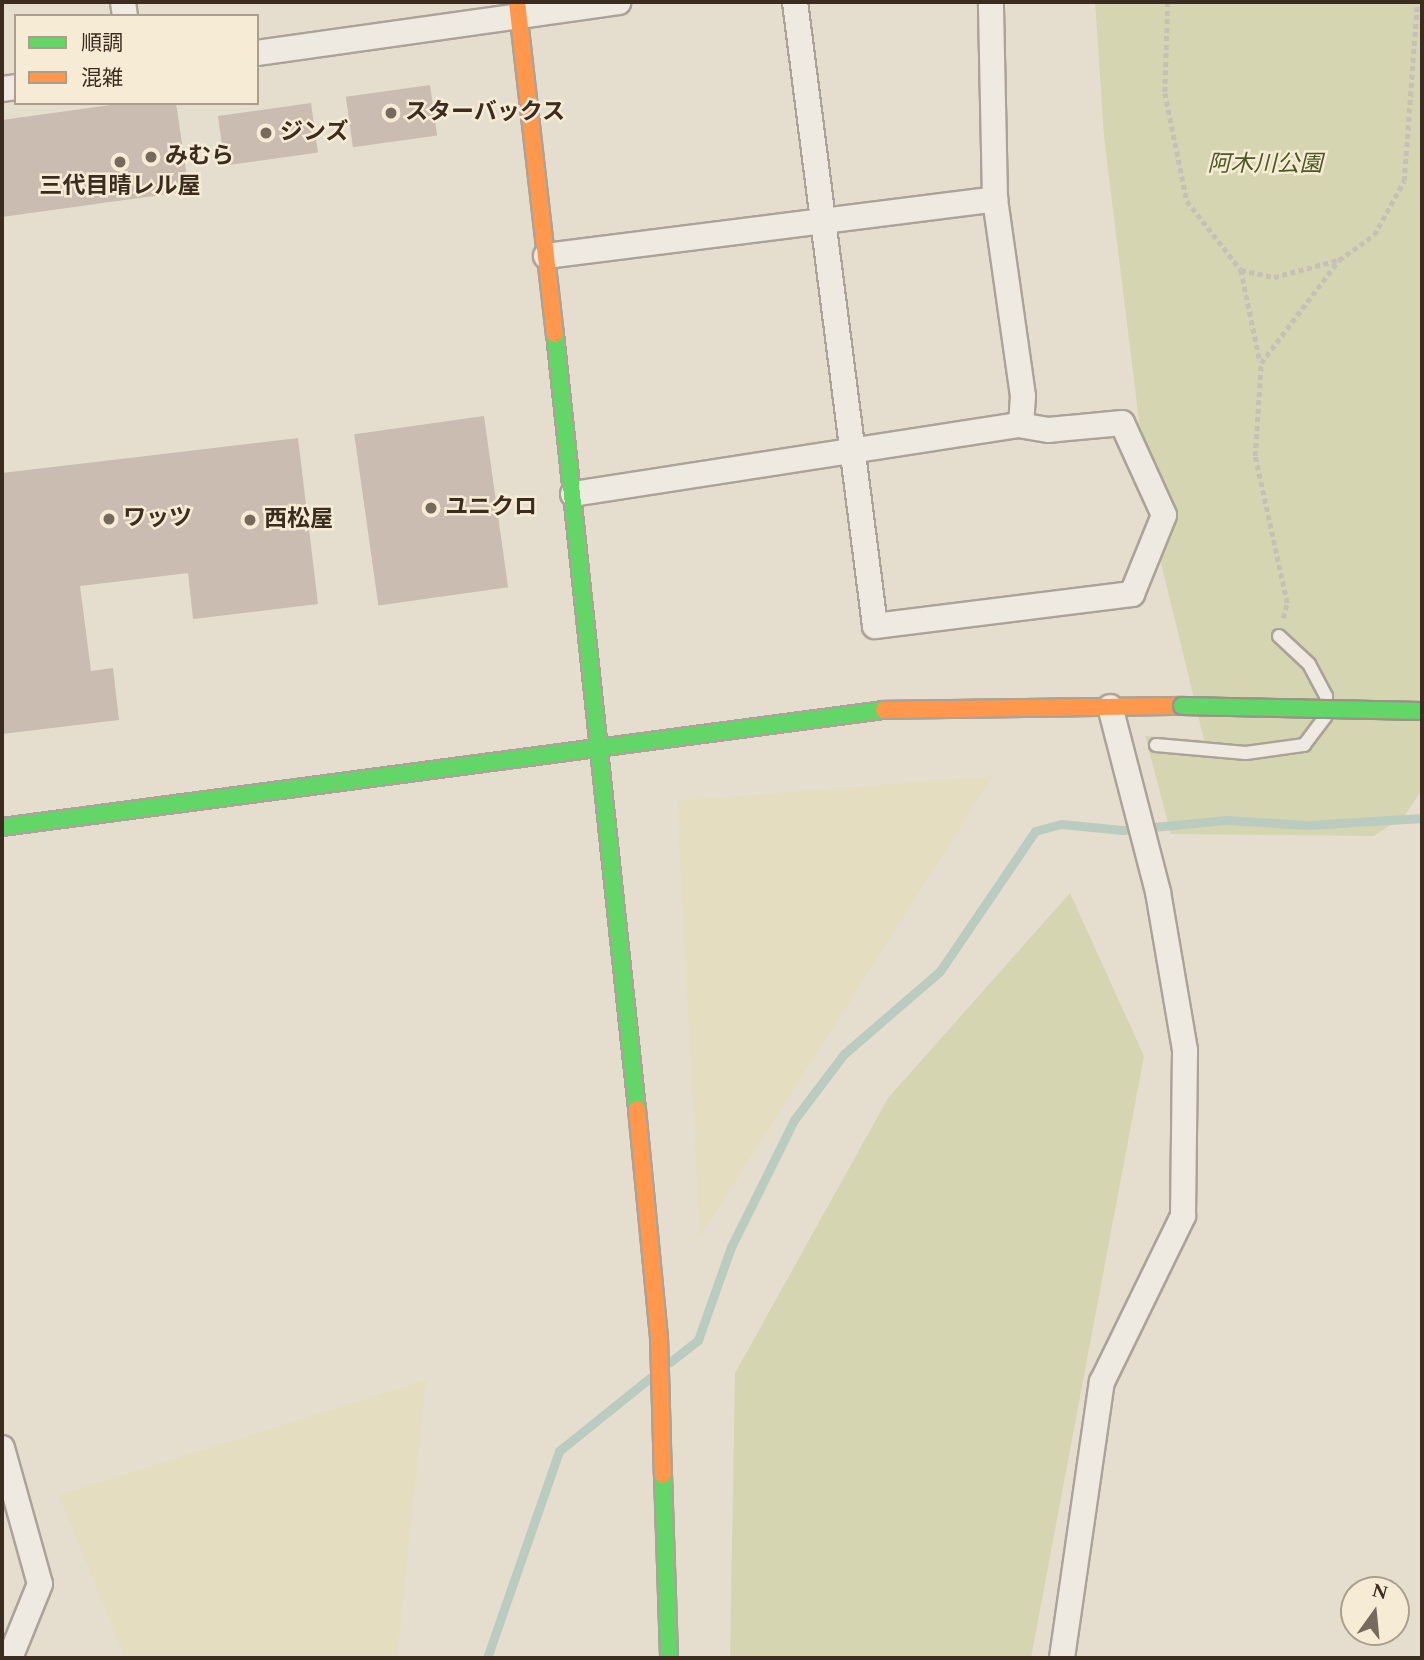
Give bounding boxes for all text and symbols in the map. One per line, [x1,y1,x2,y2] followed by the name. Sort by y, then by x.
[14,14,259,105] legend
[81,28,123,60] text: 順調
[81,63,123,95] text: 混雑
[405,99,566,127] place label: スターバックス
[383,105,399,121] marker: スターバックス
[280,119,349,147] place label: ジンズ
[258,125,274,141] marker: ジンズ
[165,143,234,171] place label: みむら
[143,149,159,165] marker: みむら
[1208,151,1322,179] park label: 阿木川公園
[112,154,128,170] marker: 三代目晴レル屋
[40,173,200,201] place label: 三代目晴レル屋
[445,494,537,522] place label: ユニクロ
[423,500,439,516] marker: ユニクロ
[123,505,192,533] place label: ワッツ
[264,506,333,534] place label: 西松屋
[101,511,117,527] marker: ワッツ
[242,512,258,528] marker: 西松屋
[1340,1576,1410,1646] north arrow
[1369,1576,1391,1608] text: N

